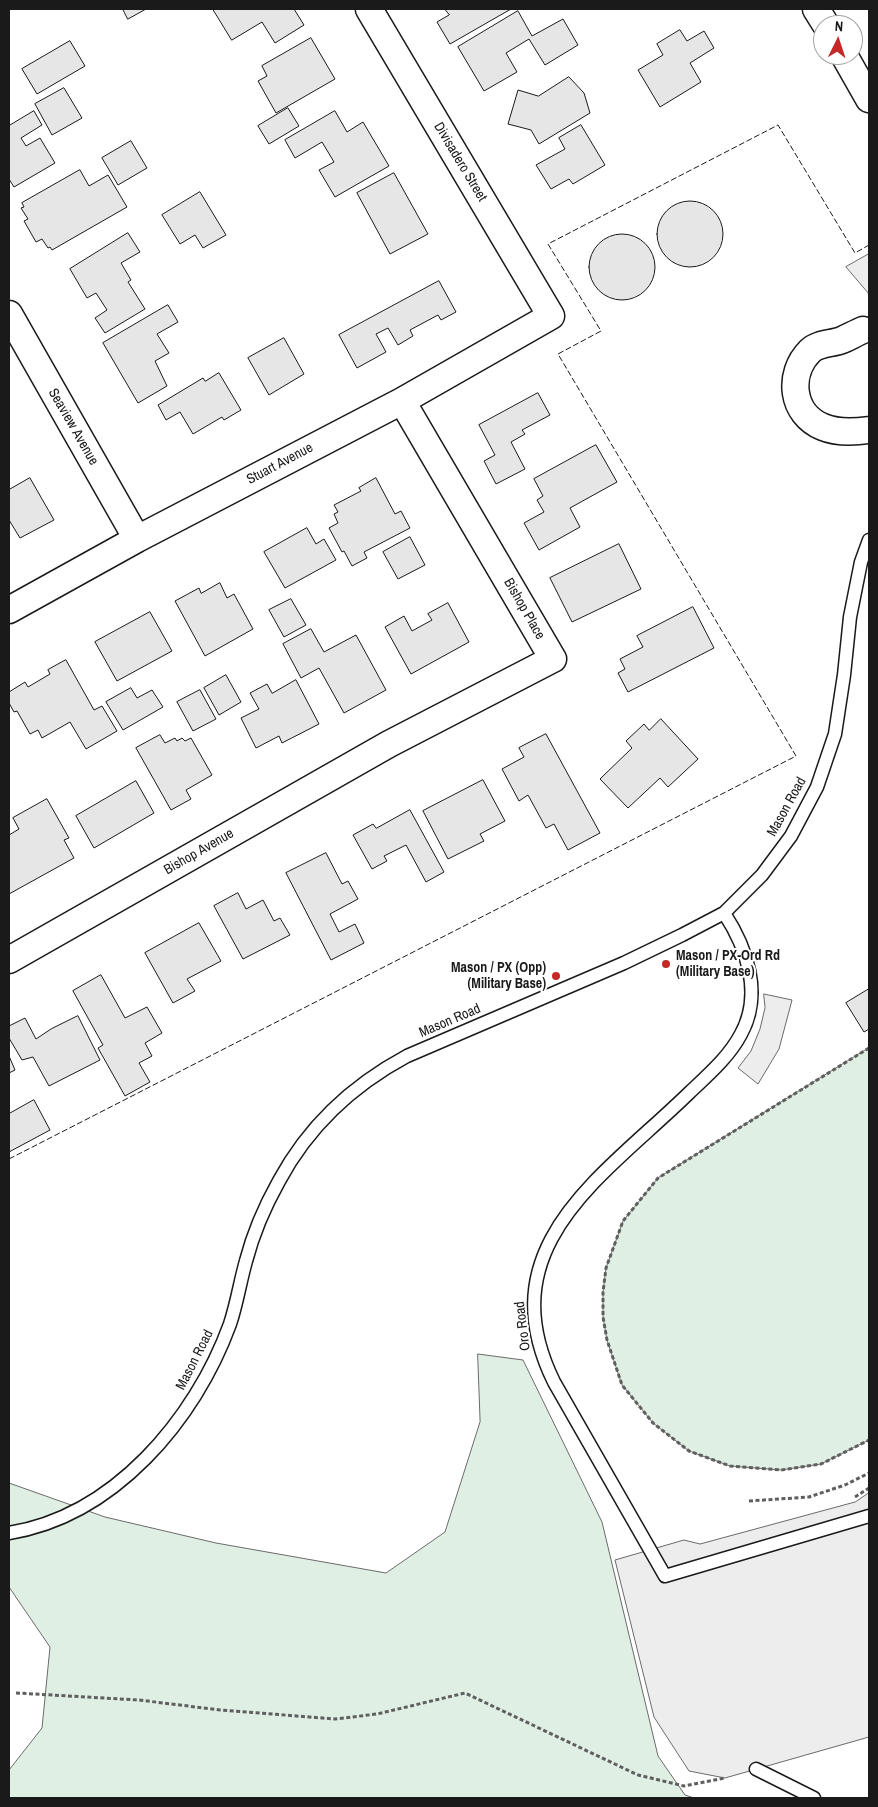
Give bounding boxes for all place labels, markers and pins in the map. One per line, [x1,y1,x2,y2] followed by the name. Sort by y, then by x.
[676,948,780,980] place label: Mason / PX-Ord Rd (Military Base)
[660,958,672,970] marker: Mason / PX-Ord Rd (Military Base)
[451,960,546,992] place label: Mason / PX (Opp) (Military Base)
[550,970,562,982] marker: Mason / PX (Opp) (Military Base)

